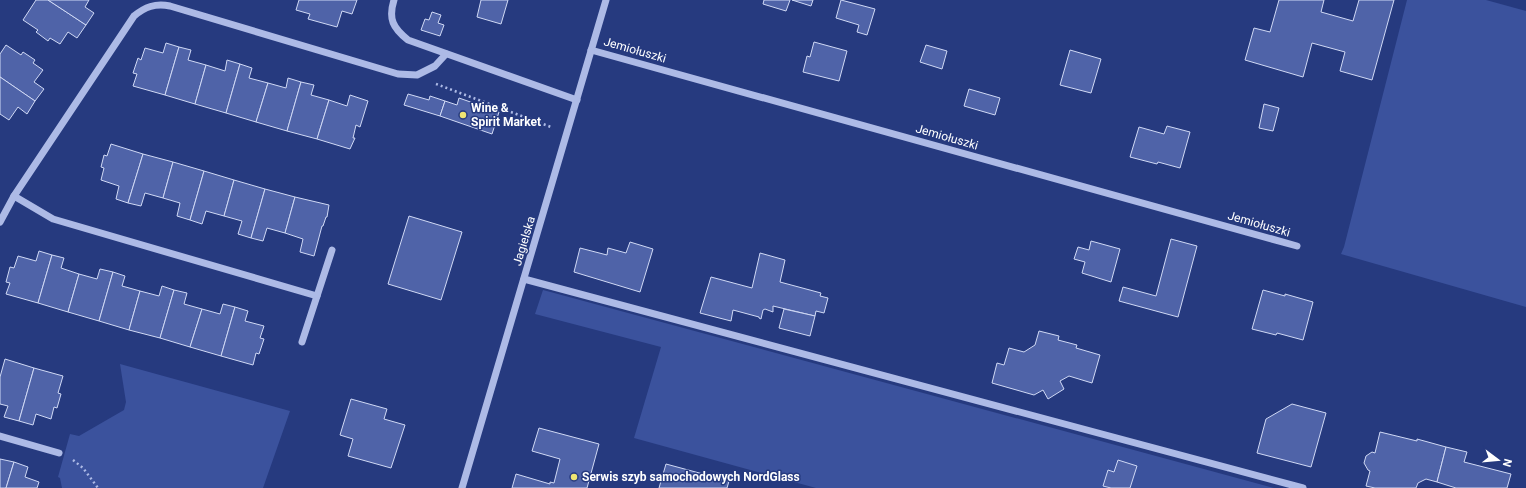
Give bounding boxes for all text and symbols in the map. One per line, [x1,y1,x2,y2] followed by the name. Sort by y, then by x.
[602,34,668,66] street label: Jemiołuszki
[471,101,541,129] place label: Wine & Spirit Market
[458,110,468,120] marker: Wine & Spirit Market
[914,121,980,153] street label: Jemiołuszki
[1226,208,1292,240] street label: Jemiołuszki
[510,215,538,267] street label: Jagielska
[1478,440,1518,480] north arrow
[1500,457,1514,468] text: N
[582,470,800,484] place label: Serwis szyb samochodowych NordGlass
[569,472,579,482] marker: Serwis szyb samochodowych NordGlass

